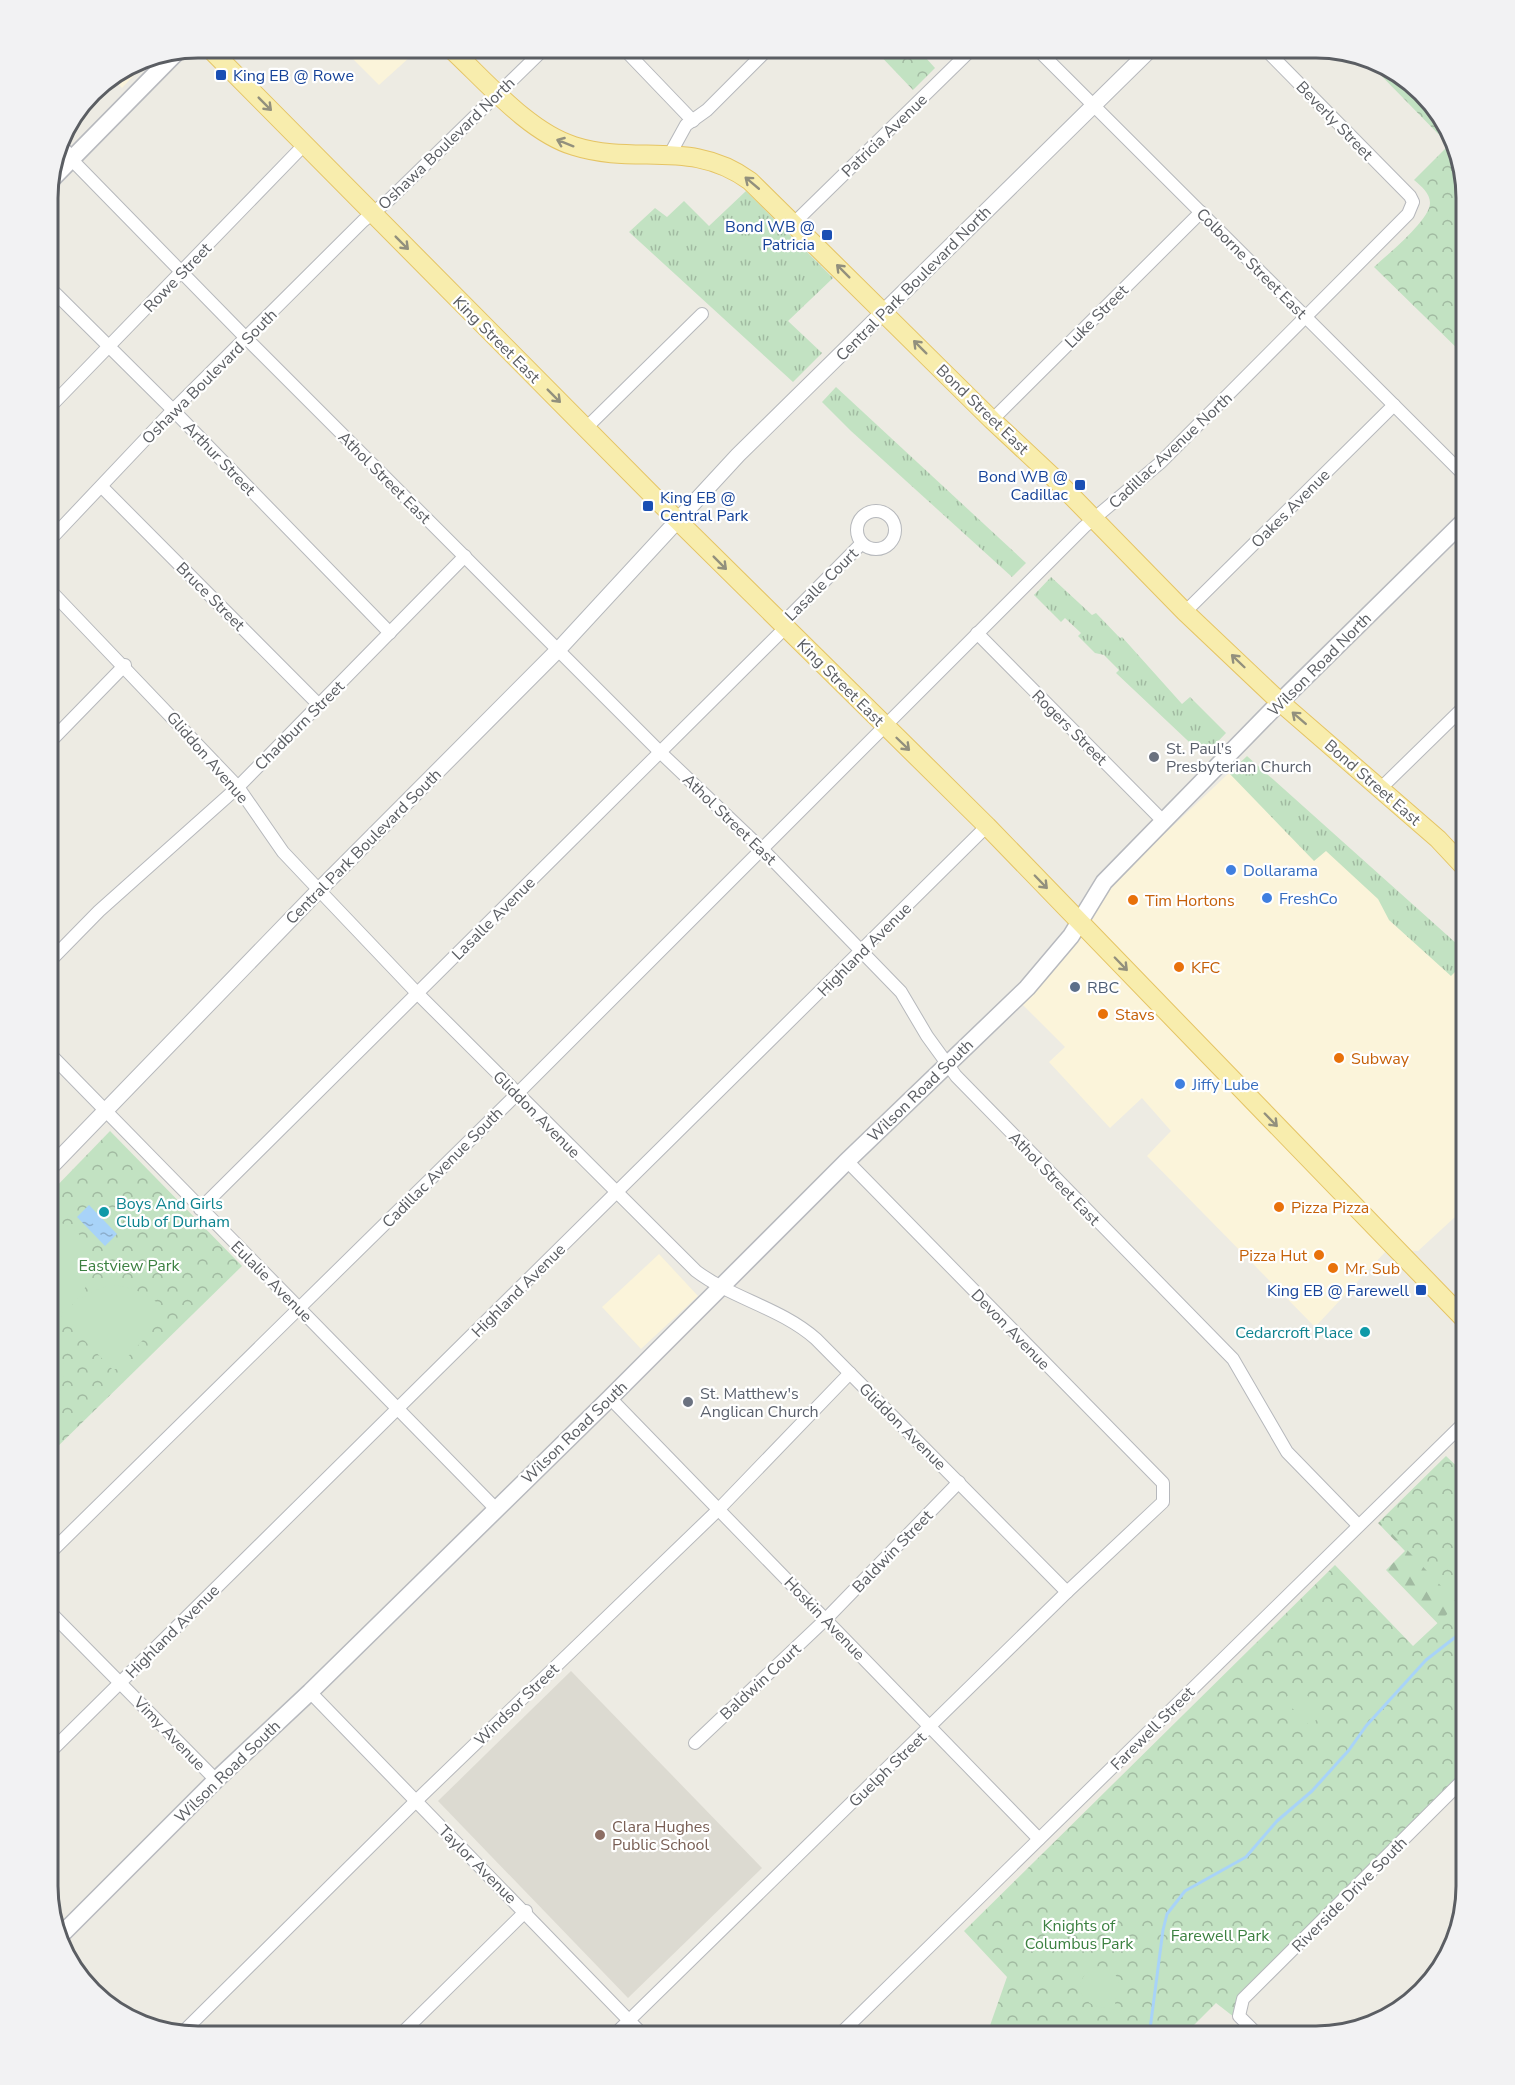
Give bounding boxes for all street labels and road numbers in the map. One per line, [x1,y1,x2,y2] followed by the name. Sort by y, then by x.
[373,72,520,215] street label: Oshawa Boulevard North
[1291,76,1378,165] street label: Beverly Street
[837,89,932,182] street label: Patricia Avenue
[831,201,996,366] street label: Central Park Boulevard North
[1191,204,1312,324] street label: Colborne Street East
[139,238,217,317] street label: Rowe Street
[1060,280,1134,353] street label: Luke Street
[448,291,545,388] street label: King Street East
[137,304,282,449] street label: Oshawa Boulevard South
[931,360,1034,460] street label: Bond Street East
[1104,388,1237,514] street label: Cadillac Avenue North
[178,417,260,501] street label: Arthur Street
[333,427,436,529] street label: Athol Street East
[1246,464,1335,553] street label: Oakes Avenue
[780,543,863,626] street label: Lasalle Court
[171,557,250,636] street label: Bruce Street
[1263,608,1377,722] street label: Wilson Road North
[792,634,889,731] street label: King Street East
[250,676,350,775] street label: Chadburn Street
[1027,685,1112,771] street label: Rogers Street
[161,707,253,808] street label: Gliddon Avenue
[1319,735,1425,831] street label: Bond Street East
[281,764,447,930] street label: Central Park Boulevard South
[678,769,781,870] street label: Athol Street East
[447,872,540,965] street label: Lasalle Avenue
[813,898,917,1002] street label: Highland Avenue
[863,1034,979,1147] street label: Wilson Road South
[488,1066,585,1163] street label: Gliddon Avenue
[377,1102,508,1233] street label: Cadillac Avenue South
[1004,1127,1105,1231] street label: Athol Street East
[226,1236,317,1327] street label: Eulalie Avenue
[467,1239,571,1343] street label: Highland Avenue
[966,1284,1055,1375] street label: Devon Avenue
[517,1376,633,1489] street label: Wilson Road South
[854,1378,951,1475] street label: Gliddon Avenue
[848,1505,938,1598] street label: Baldwin Street
[779,1572,870,1665] street label: Hoskin Avenue
[121,1580,225,1684] street label: Highland Avenue
[715,1638,806,1725] street label: Baldwin Court
[470,1658,564,1751] street label: Windsor Street
[1106,1682,1200,1775] street label: Farewell Street
[128,1691,210,1776] street label: Vimy Avenue
[170,1715,286,1828] street label: Wilson Road South
[844,1727,932,1812] street label: Guelph Street
[433,1821,521,1909] street label: Taylor Avenue
[1287,1832,1412,1957] street label: Riverside Drive South

